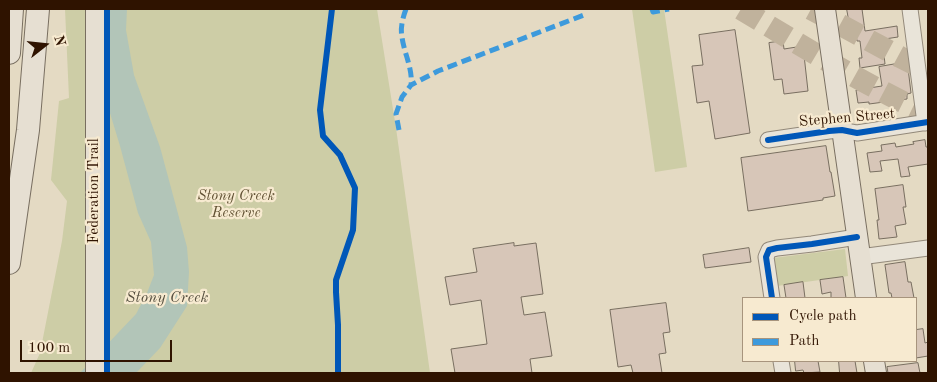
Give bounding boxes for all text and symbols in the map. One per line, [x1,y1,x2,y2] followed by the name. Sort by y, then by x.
[20,20,70,70] north arrow
[51,34,68,48] text: N
[798,105,896,131] street label: Stephen Street
[85,138,103,244] street label: Federation Trail
[197,187,275,222] park label: Stony Creek Reserve
[126,288,208,308] water label: Stony Creek
[742,297,917,362] legend
[789,309,857,324] text: Cycle path
[22,330,175,362] scale bar
[789,334,819,349] text: Path
[28,341,70,356] text: 100 m

